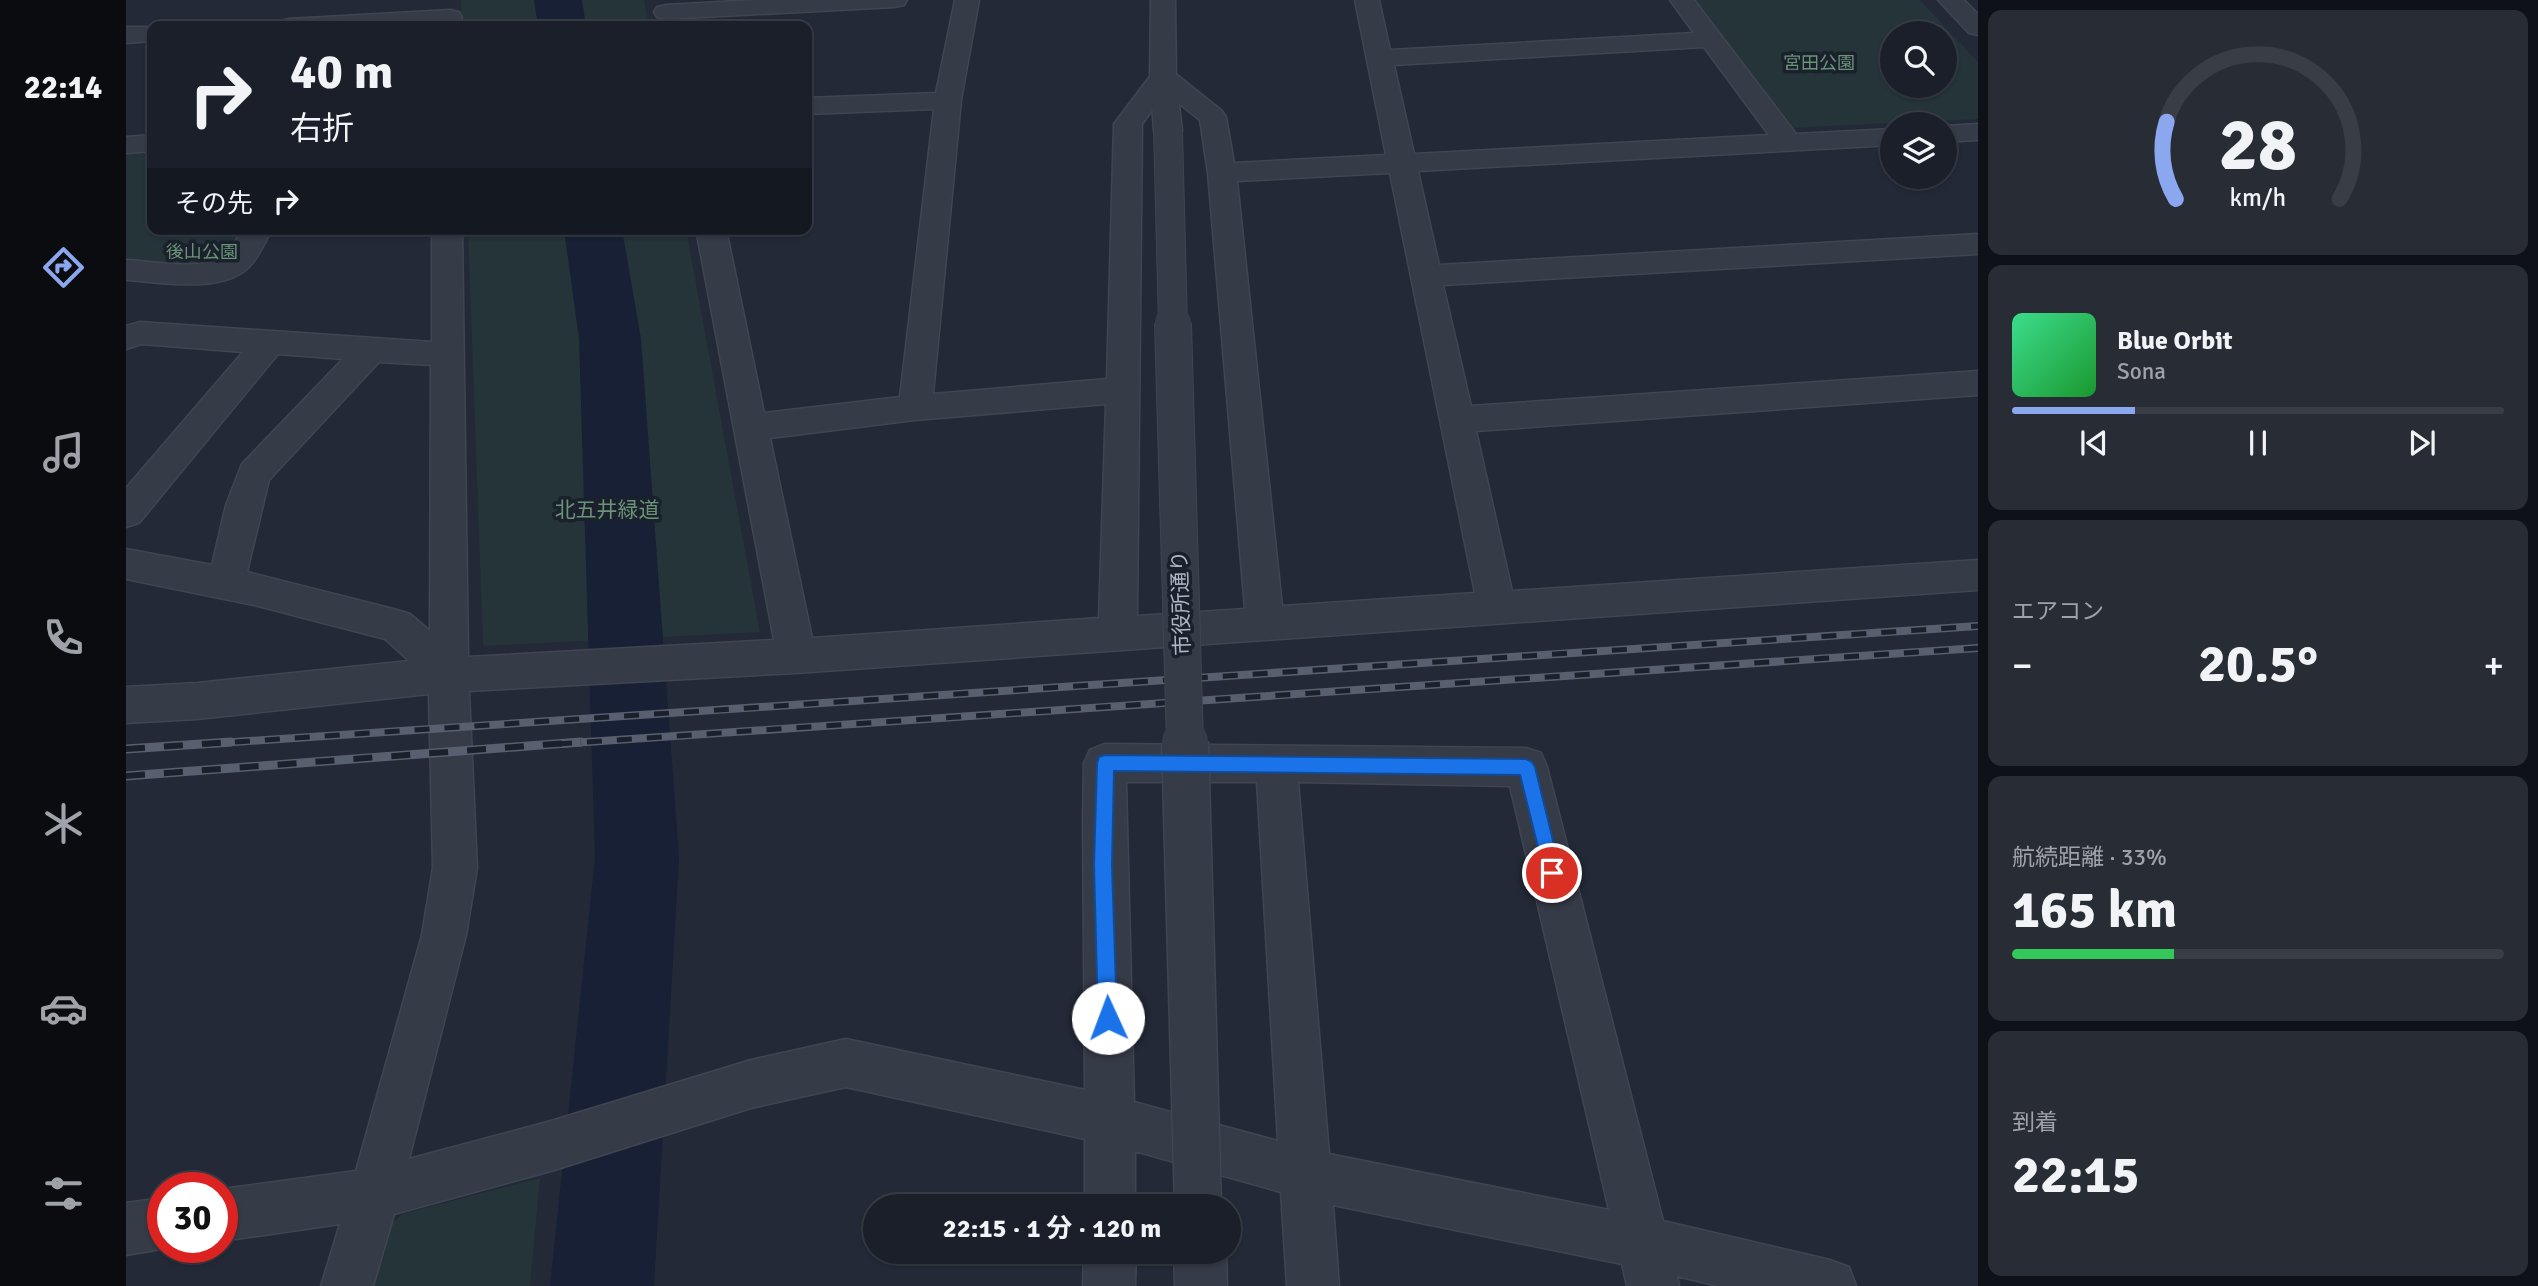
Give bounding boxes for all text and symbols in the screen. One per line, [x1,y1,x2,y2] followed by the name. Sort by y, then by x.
[1880,21,1957,189] map controls
[1880,21,1957,98] button: search
[290,42,393,102] text: 40 m
[175,49,266,140] icon: right
[1783,52,1855,74] park label: 宮田公園
[24,68,102,107] text: 22:14
[2219,101,2297,190] text: 28
[290,109,354,148] text: 右折
[1880,112,1957,189] button: layers
[2230,181,2286,212] text: km/h
[267,182,305,220] icon: right
[175,188,253,220] text: その先
[166,241,238,263] park label: 後山公園
[39,243,88,292] icon: directions
[2117,325,2233,357] text: Blue Orbit
[2117,357,2166,386] text: Sona
[2075,424,2113,462] icon: previous
[2239,424,2277,462] icon: pause
[2403,424,2441,462] icon: next
[39,428,88,477] icon: music
[555,497,660,523] park label: 北五井緑道
[1166,550,1196,656] street label: 市役所通り
[2012,597,2104,626] text: エアコン
[39,613,88,662] icon: phone
[2198,632,2318,696] text: 20.5°
[2012,642,2033,689] text: −
[2483,642,2504,689] text: +
[39,799,88,848] icon: climate
[1522,843,1582,903] pin
[2012,843,2167,872] text: 航続距離 · 33%
[1533,854,1571,892] icon: arrive
[2012,878,2177,942] text: 165 km
[1071,981,1145,1055] position arrow
[39,984,88,1033] icon: car
[2012,1108,2058,1137] text: 到着
[2012,1143,2140,1207] text: 22:15
[39,1169,88,1218] icon: filters
[147,1172,238,1263] speed limit sign: 30
[943,1213,1161,1245] text: 22:15 · 1 分 · 120 m

